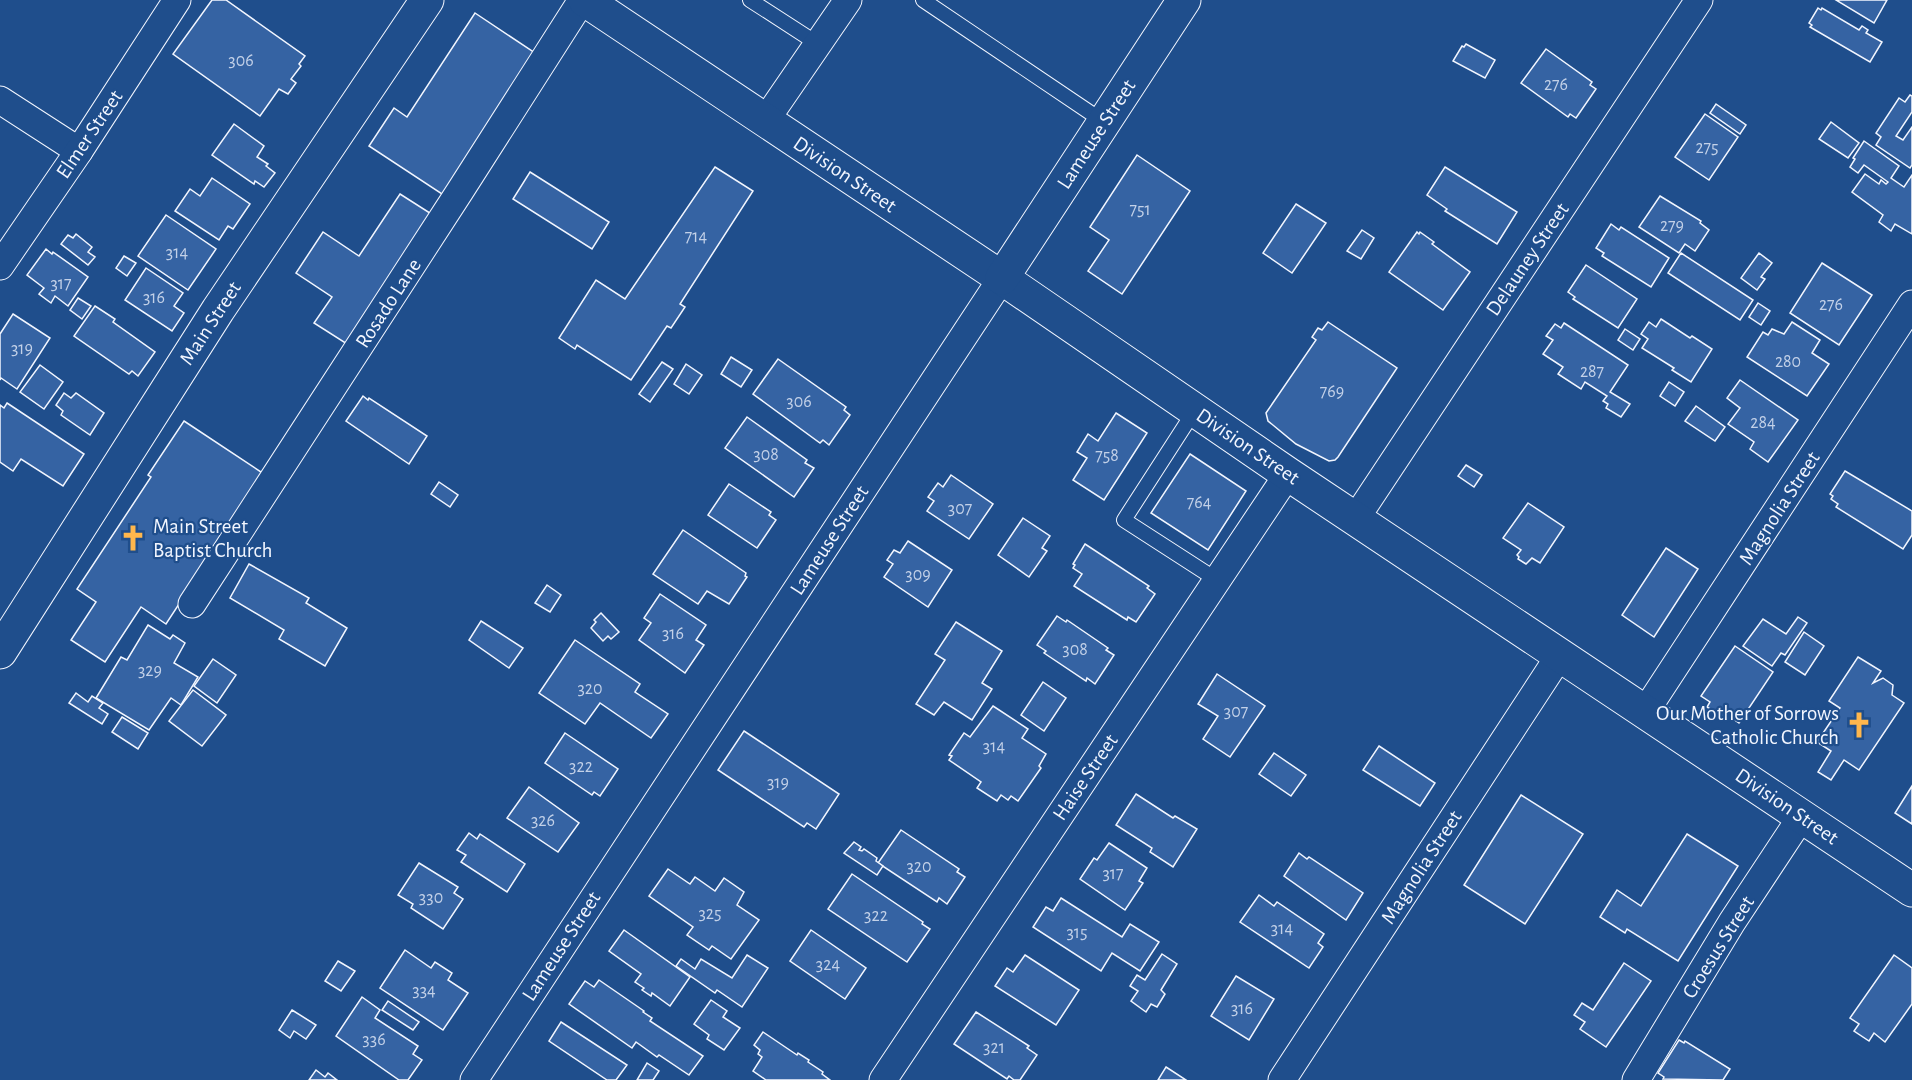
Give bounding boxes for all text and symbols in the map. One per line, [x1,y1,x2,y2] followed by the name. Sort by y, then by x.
[228,52,254,70] house number: 306
[1053,76,1140,193] street label: Lameuse Street
[1544,76,1568,94] house number: 276
[52,86,127,182] street label: Elmer Street
[789,132,900,217] street label: Division Street
[1695,139,1719,157] house number: 275
[1482,199,1573,319] street label: Delauney Street
[1129,201,1151,219] house number: 751
[1660,217,1684,235] house number: 279
[685,228,708,246] house number: 714
[166,244,188,262] house number: 314
[352,255,425,352] street label: Rosado Lane
[50,275,72,293] house number: 317
[176,278,245,369] street label: Main Street
[143,289,165,307] house number: 316
[1819,296,1843,314] house number: 276
[11,340,33,358] house number: 319
[1775,353,1801,371] house number: 280
[1580,363,1604,381] house number: 287
[1320,383,1344,401] house number: 769
[786,393,812,411] house number: 306
[1192,404,1303,489] street label: Division Street
[1750,414,1776,432] house number: 284
[753,446,779,464] house number: 308
[1095,447,1119,465] house number: 758
[1735,448,1824,569] street label: Magnolia Street
[786,482,873,599] street label: Lameuse Street
[1187,494,1212,512] house number: 764
[948,500,972,518] house number: 307
[153,516,273,561] place label: Main Street Baptist Church
[118,523,148,553] church icon: Main Street Baptist Church
[905,566,931,584] house number: 309
[662,625,684,643] house number: 316
[1062,641,1088,659] house number: 308
[138,662,162,680] house number: 329
[577,680,603,698] house number: 320
[1224,703,1248,721] house number: 307
[1656,703,1839,748] place label: Our Mother of Sorrows Catholic Church
[1844,710,1874,740] church icon: Our Mother of Sorrows Catholic Church
[1049,730,1122,824] street label: Haise Street
[983,738,1005,756] house number: 314
[569,758,593,776] house number: 322
[1731,764,1842,849] street label: Division Street
[767,774,789,792] house number: 319
[1377,807,1466,928] street label: Magnolia Street
[531,812,555,830] house number: 326
[906,858,932,876] house number: 320
[1102,865,1124,883] house number: 317
[518,888,605,1005] street label: Lameuse Street
[419,889,443,907] house number: 330
[1679,892,1758,1002] street label: Croesus Street
[698,905,722,923] house number: 325
[864,907,888,925] house number: 322
[1271,920,1293,938] house number: 314
[1066,924,1088,942] house number: 315
[816,956,840,974] house number: 324
[412,982,436,1000] house number: 334
[1231,1000,1253,1018] house number: 316
[362,1031,386,1049] house number: 336
[983,1039,1005,1057] house number: 321

